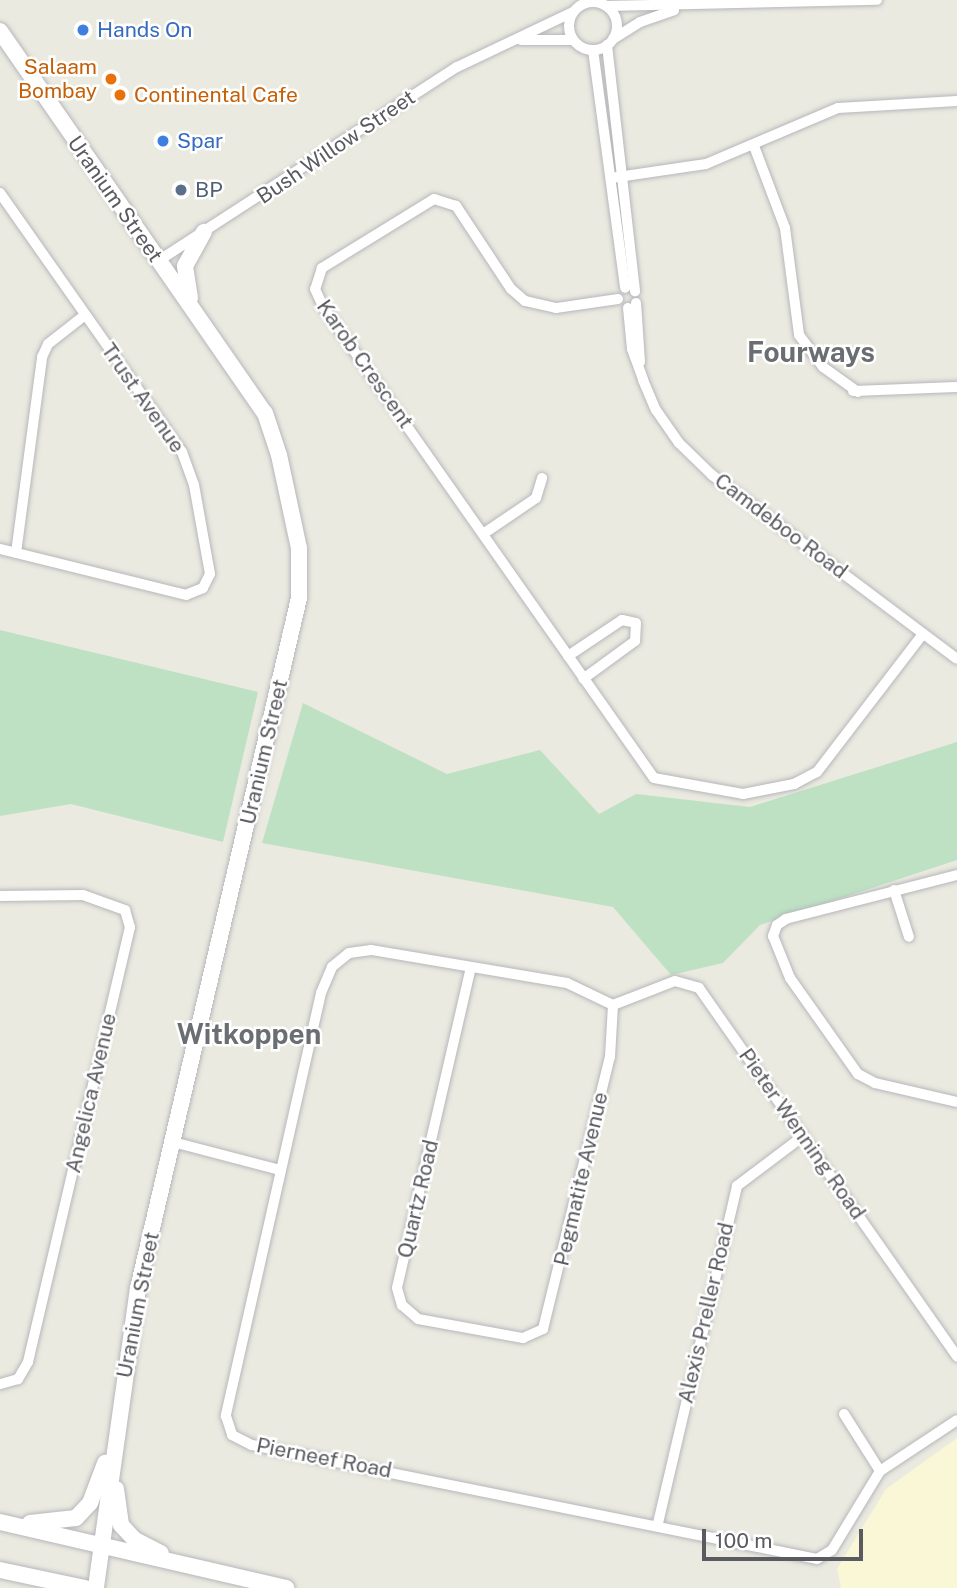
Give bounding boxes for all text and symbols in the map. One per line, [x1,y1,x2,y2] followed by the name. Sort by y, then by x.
[97,17,192,43] place label: Hands On
[75,22,91,38] marker: Hands On
[18,54,97,104] place label: Salaam Bombay
[103,71,119,87] marker: Salaam Bombay
[134,82,298,108] place label: Continental Cafe
[252,85,420,209] street label: Bush Willow Street
[112,87,128,103] marker: Continental Cafe
[177,128,223,154] place label: Spar
[62,131,168,267] street label: Uranium Street
[155,133,171,149] marker: Spar
[195,177,223,203] place label: BP
[173,182,189,198] marker: BP
[311,295,419,433] street label: Karob Crescent
[747,335,875,369] district label: Fourways
[96,338,190,458] street label: Trust Avenue
[710,468,852,584] street label: Camdeboo Road
[235,677,293,827] street label: Uranium Street
[60,1011,122,1175] street label: Angelica Avenue
[177,1017,321,1051] district label: Witkoppen
[733,1043,871,1225] street label: Pieter Wenning Road
[549,1090,613,1268] street label: Pegmatite Avenue
[392,1137,444,1261] street label: Quartz Road
[673,1220,739,1406] street label: Alexis Preller Road
[111,1230,165,1380] street label: Uranium Street
[254,1433,394,1483] street label: Pierneef Road
[705,1514,866,1558] scale bar
[715,1528,772,1553] text: 100 m

